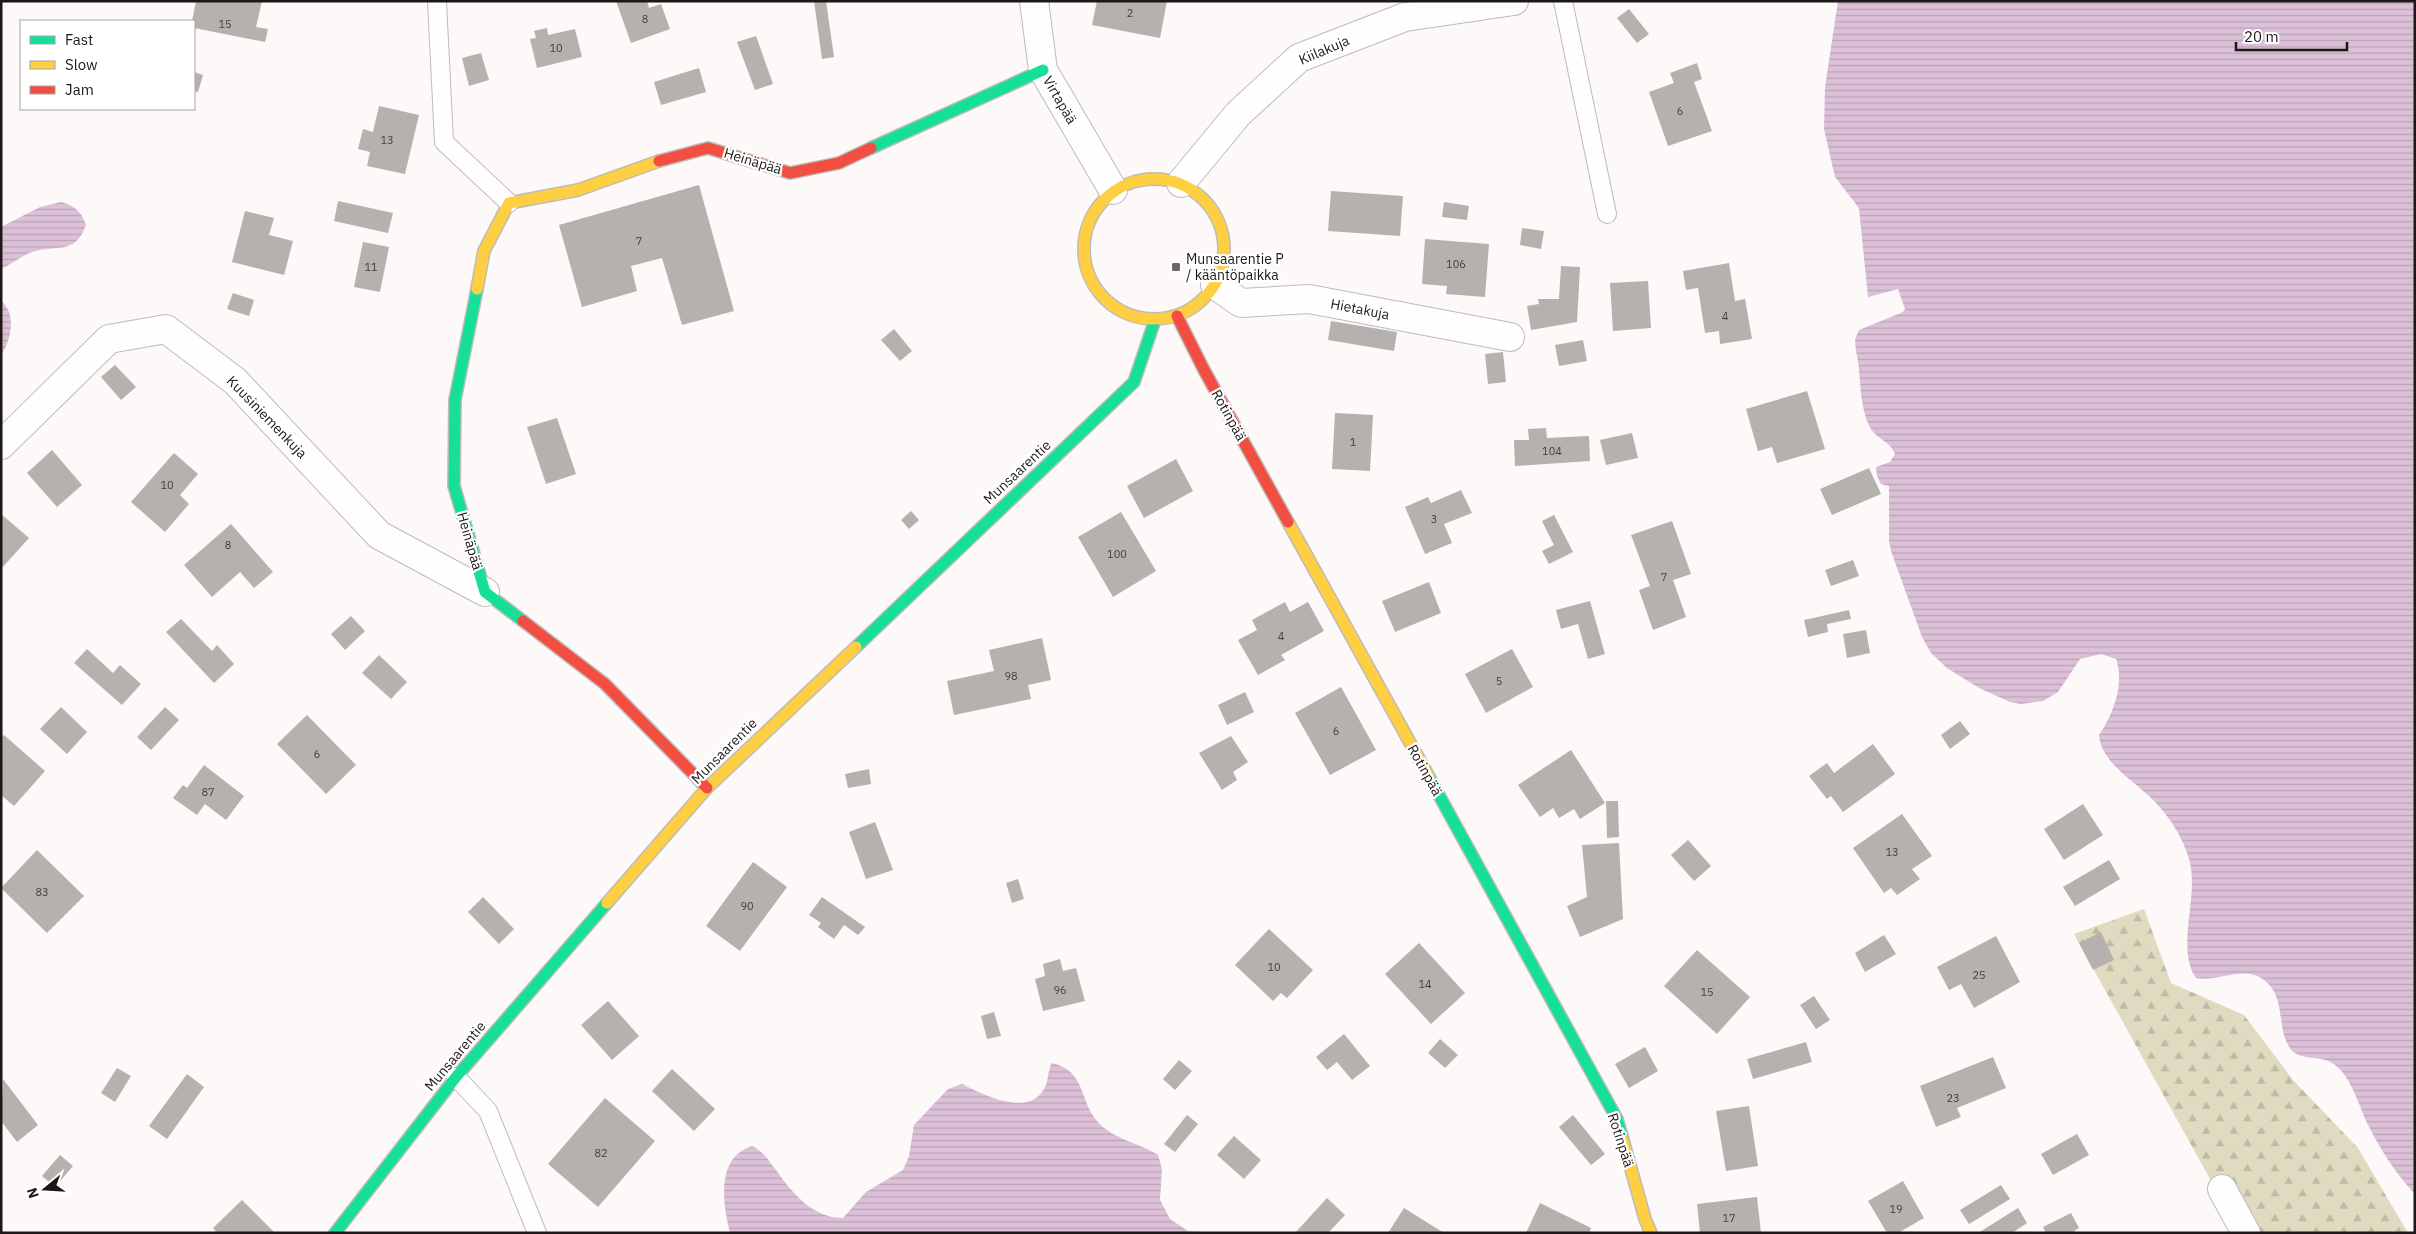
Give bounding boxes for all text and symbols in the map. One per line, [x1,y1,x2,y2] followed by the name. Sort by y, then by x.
[1127,6,1133,20] house number: 2
[642,12,648,26] house number: 8
[218,17,232,31] house number: 15
[20,20,195,110] legend
[2236,20,2347,52] scale bar
[2244,27,2279,46] text: 20 m
[65,30,93,49] text: Fast
[1296,31,1353,69] street label: Kiilakuja
[549,41,563,55] house number: 10
[65,55,98,74] text: Slow
[1039,73,1081,128] street label: Virtapää
[65,80,94,99] text: Jam
[1677,104,1683,118] house number: 6
[380,133,394,147] house number: 13
[722,144,785,178] street label: Heinäpää
[636,234,642,248] house number: 7
[1186,250,1284,284] place label: Munsaarentie P / kääntöpaikka
[1446,257,1466,271] house number: 106
[364,260,378,274] house number: 11
[1170,261,1182,273] marker: Munsaarentie P / kääntöpaikka
[1329,294,1392,324] street label: Hietakuja
[1722,309,1729,323] house number: 4
[223,372,311,463] street label: Kuusiniemenkuja
[1208,386,1251,444] street label: Rotinpää
[1350,435,1357,449] house number: 1
[979,436,1055,508] street label: Munsaarentie
[1542,444,1562,458] house number: 104
[160,478,174,492] house number: 10
[453,510,487,573] street label: Heinäpää
[1431,512,1437,526] house number: 3
[225,538,231,552] house number: 8
[1107,547,1127,561] house number: 100
[1661,570,1667,584] house number: 7
[1278,629,1285,643] house number: 4
[1004,669,1018,683] house number: 98
[1496,674,1502,688] house number: 5
[687,714,761,788] street label: Munsaarentie
[1333,724,1339,738] house number: 6
[1404,741,1447,799] street label: Rotinpää
[314,747,320,761] house number: 6
[201,785,215,799] house number: 87
[1885,845,1899,859] house number: 13
[35,885,49,899] house number: 83
[740,899,754,913] house number: 90
[1267,960,1281,974] house number: 10
[1972,968,1986,982] house number: 25
[1418,977,1432,991] house number: 14
[1053,983,1067,997] house number: 96
[1700,985,1714,999] house number: 15
[421,1017,490,1095] street label: Munsaarentie
[1946,1091,1960,1105] house number: 23
[1604,1111,1638,1170] street label: Rotinpää
[594,1146,608,1160] house number: 82
[20,1164,70,1214] north arrow
[23,1185,43,1201] text: N
[1889,1202,1903,1216] house number: 19
[1722,1211,1736,1225] house number: 17

